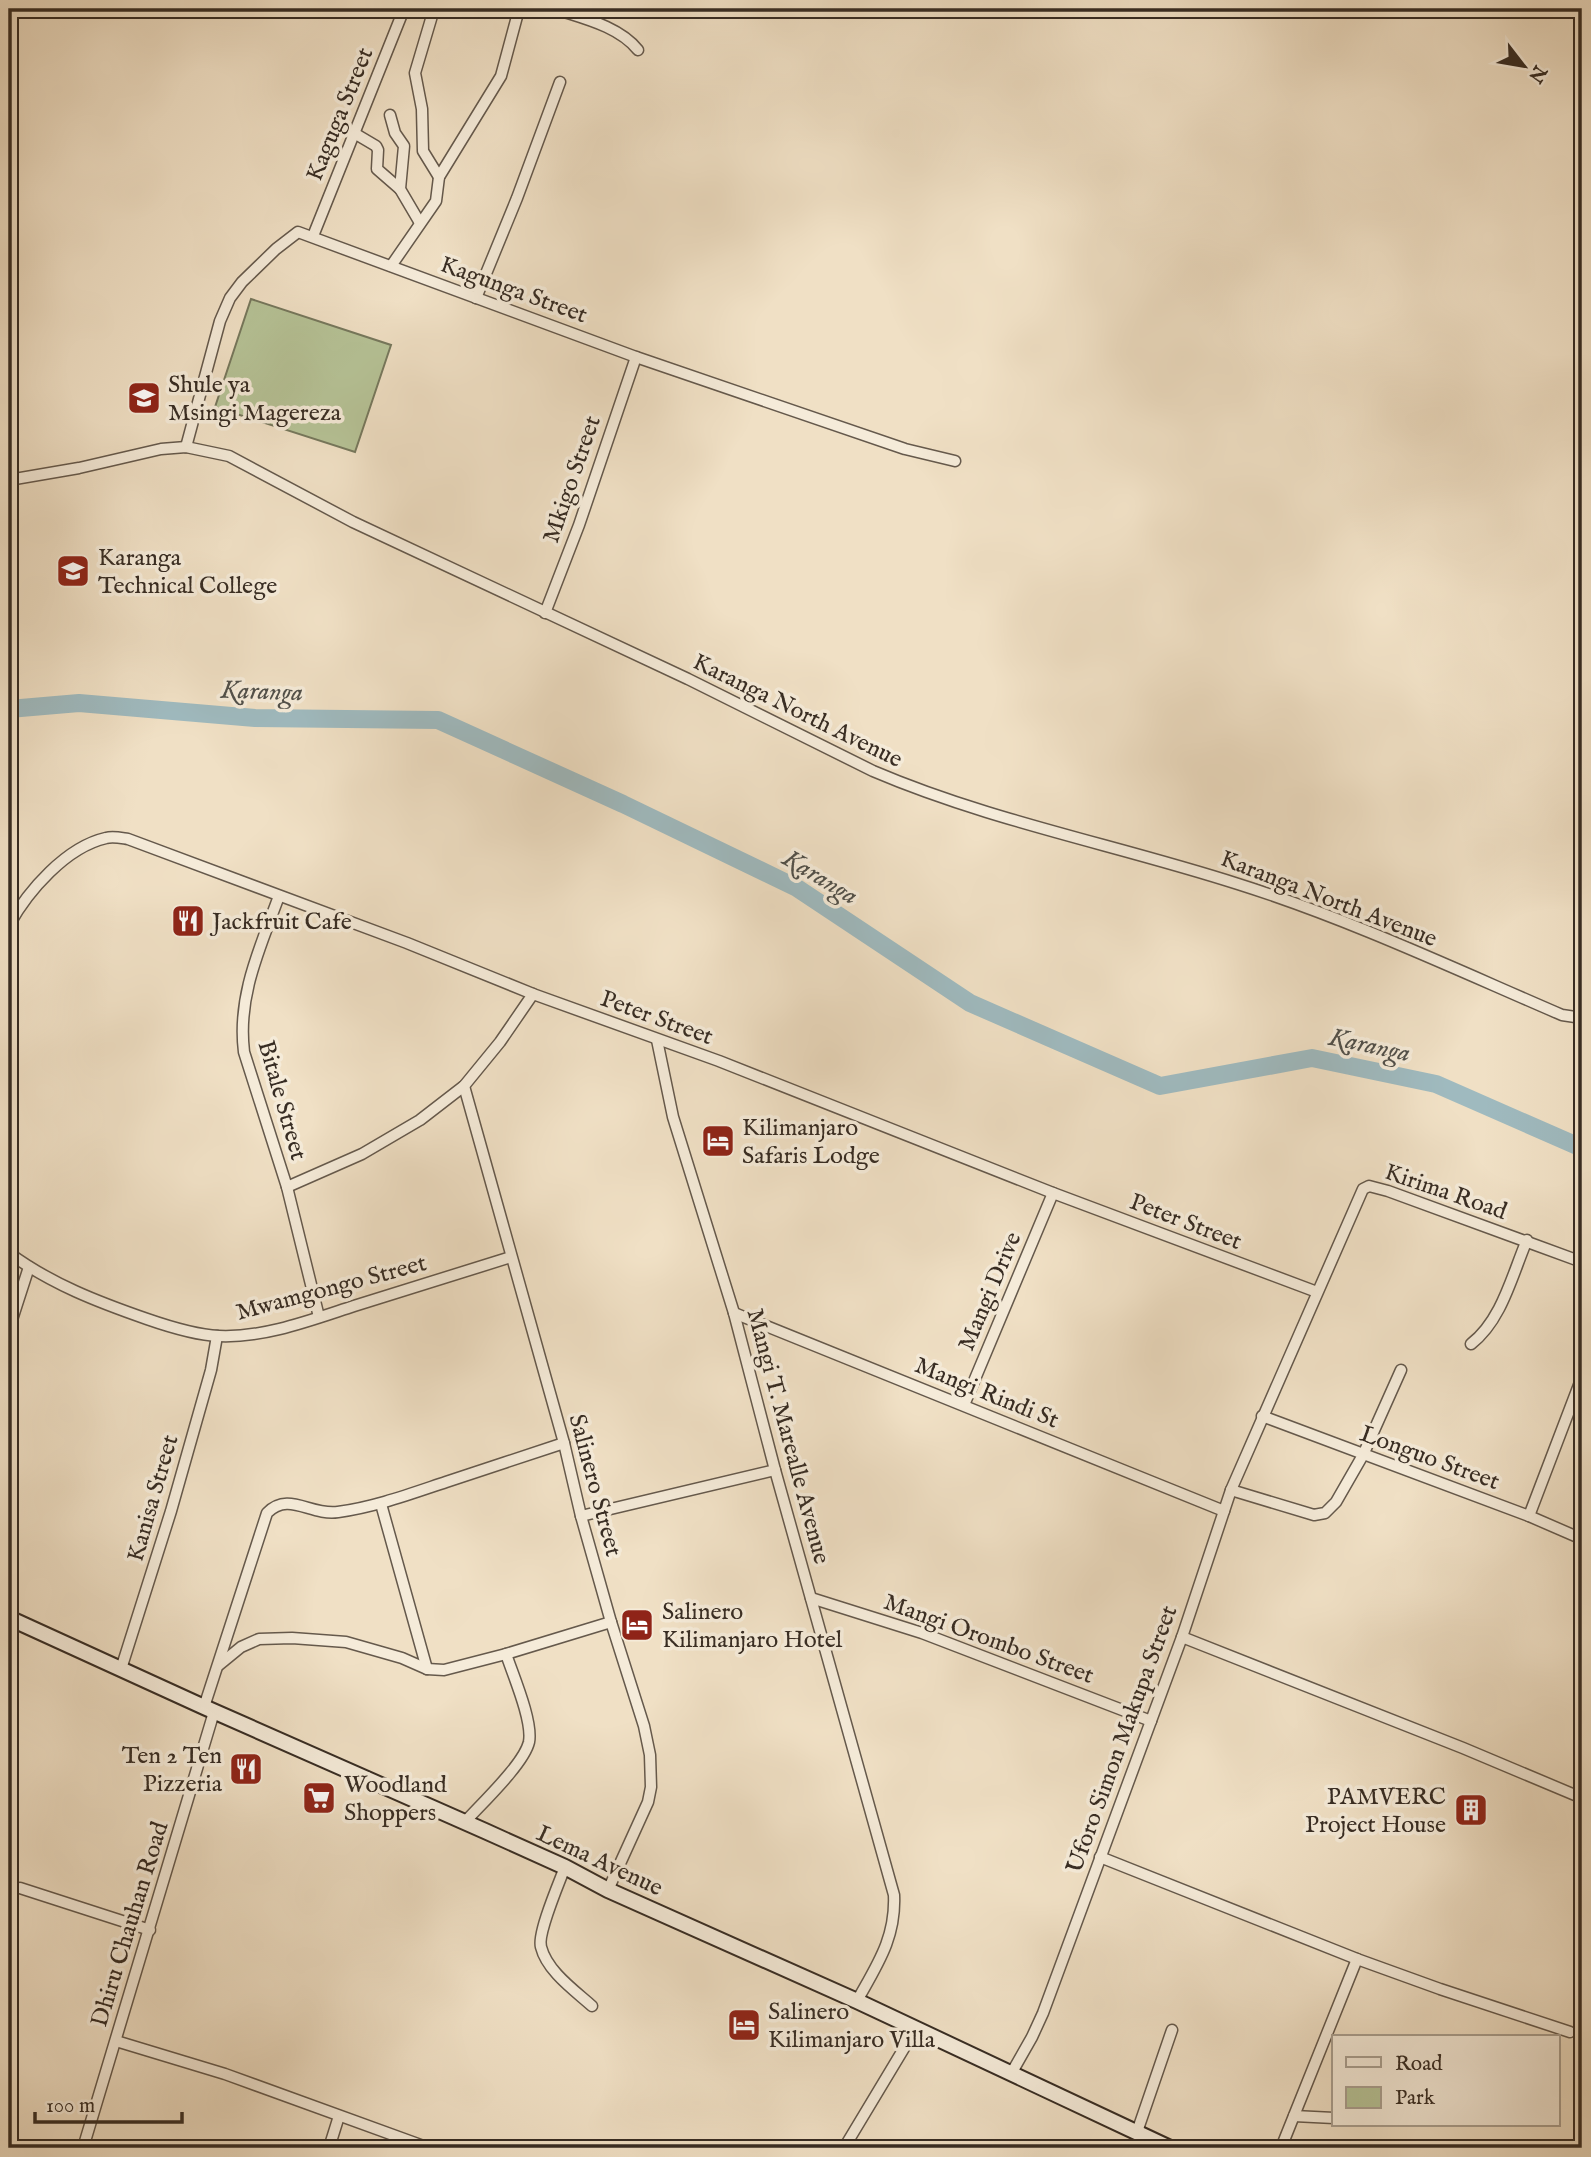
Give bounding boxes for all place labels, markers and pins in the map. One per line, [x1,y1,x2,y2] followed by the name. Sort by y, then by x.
[168,370,342,429] place label: Shule ya Msingi Magereza
[125,379,163,417] school or university icon: Shule ya Msingi Magereza
[98,543,277,602] place label: Karanga Technical College
[54,552,92,590] school or university icon: Karanga Technical College
[169,902,207,940] restaurant icon: Jackfruit Cafe
[209,907,352,938] place label: Jackfruit Cafe
[742,1113,880,1172] place label: Kilimanjaro Safaris Lodge
[699,1122,737,1160] hotel icon: Kilimanjaro Safaris Lodge
[662,1597,843,1656] place label: Salinero Kilimanjaro Hotel
[618,1606,656,1644] hotel icon: Salinero Kilimanjaro Hotel
[122,1741,223,1800] place label: Ten 2 Ten Pizzeria
[227,1750,265,1788] restaurant icon: Ten 2 Ten Pizzeria
[344,1770,447,1829] place label: Woodland Shoppers
[300,1779,338,1817] supermarket icon: Woodland Shoppers
[1305,1782,1446,1841] place label: PAMVERC Project House
[1452,1791,1490,1829] building icon: PAMVERC Project House
[768,1997,936,2056] place label: Salinero Kilimanjaro Villa
[725,2006,763,2044] hotel icon: Salinero Kilimanjaro Villa

